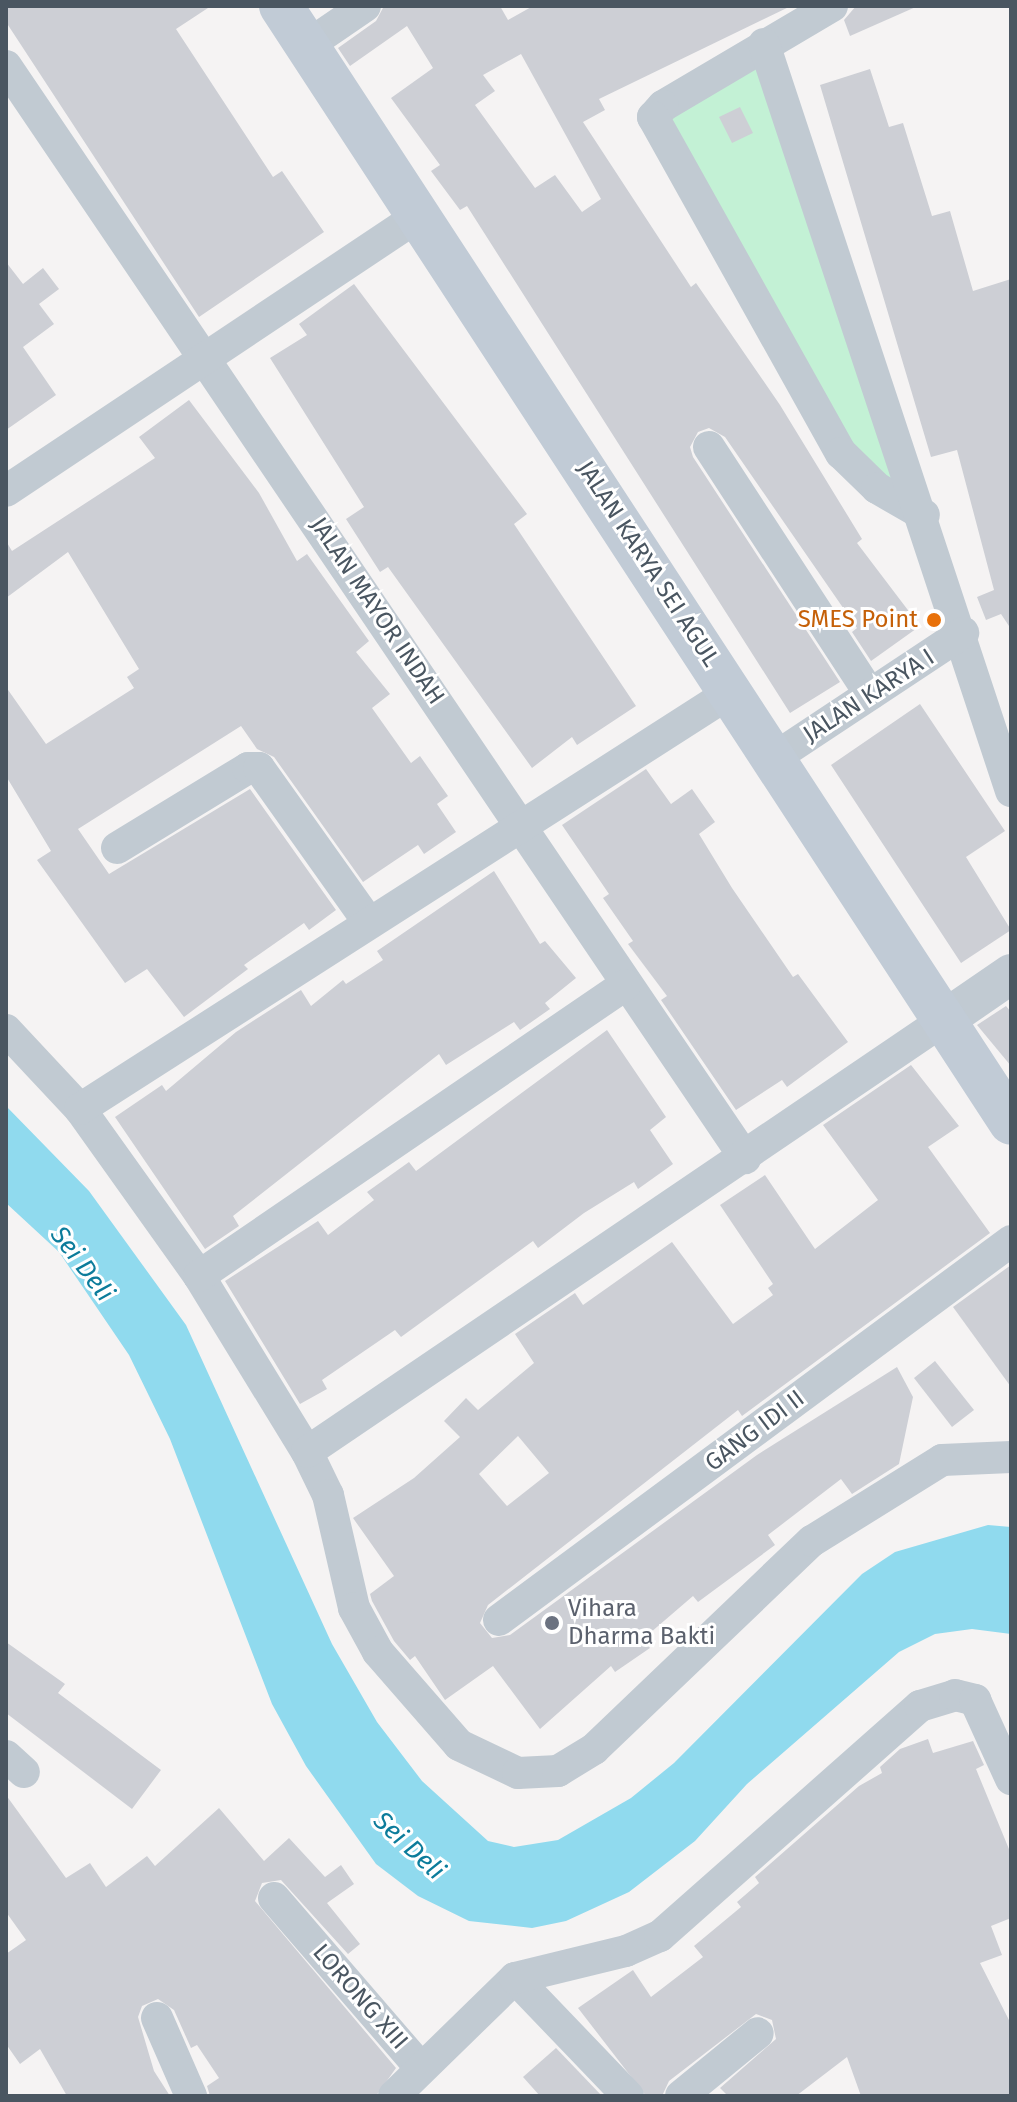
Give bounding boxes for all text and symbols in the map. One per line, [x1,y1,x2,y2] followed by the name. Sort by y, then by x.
[571,456,725,672] street label: JALAN KARYA SEI AGUL
[304,512,450,710] street label: JALAN MAYOR INDAH
[798,606,918,634] place label: SMES Point
[925,611,943,629] marker: SMES Point
[798,643,940,749] street label: JALAN KARYA I
[44,1220,120,1308] water label: Sei Deli
[700,1384,810,1478] street label: GANG IDI II
[568,1595,715,1651] place label: Vihara Dharma Bakti
[543,1614,561,1632] marker: Vihara Dharma Bakti
[367,1805,451,1887] water label: Sei Deli
[306,1938,414,2056] street label: LORONG XIII

